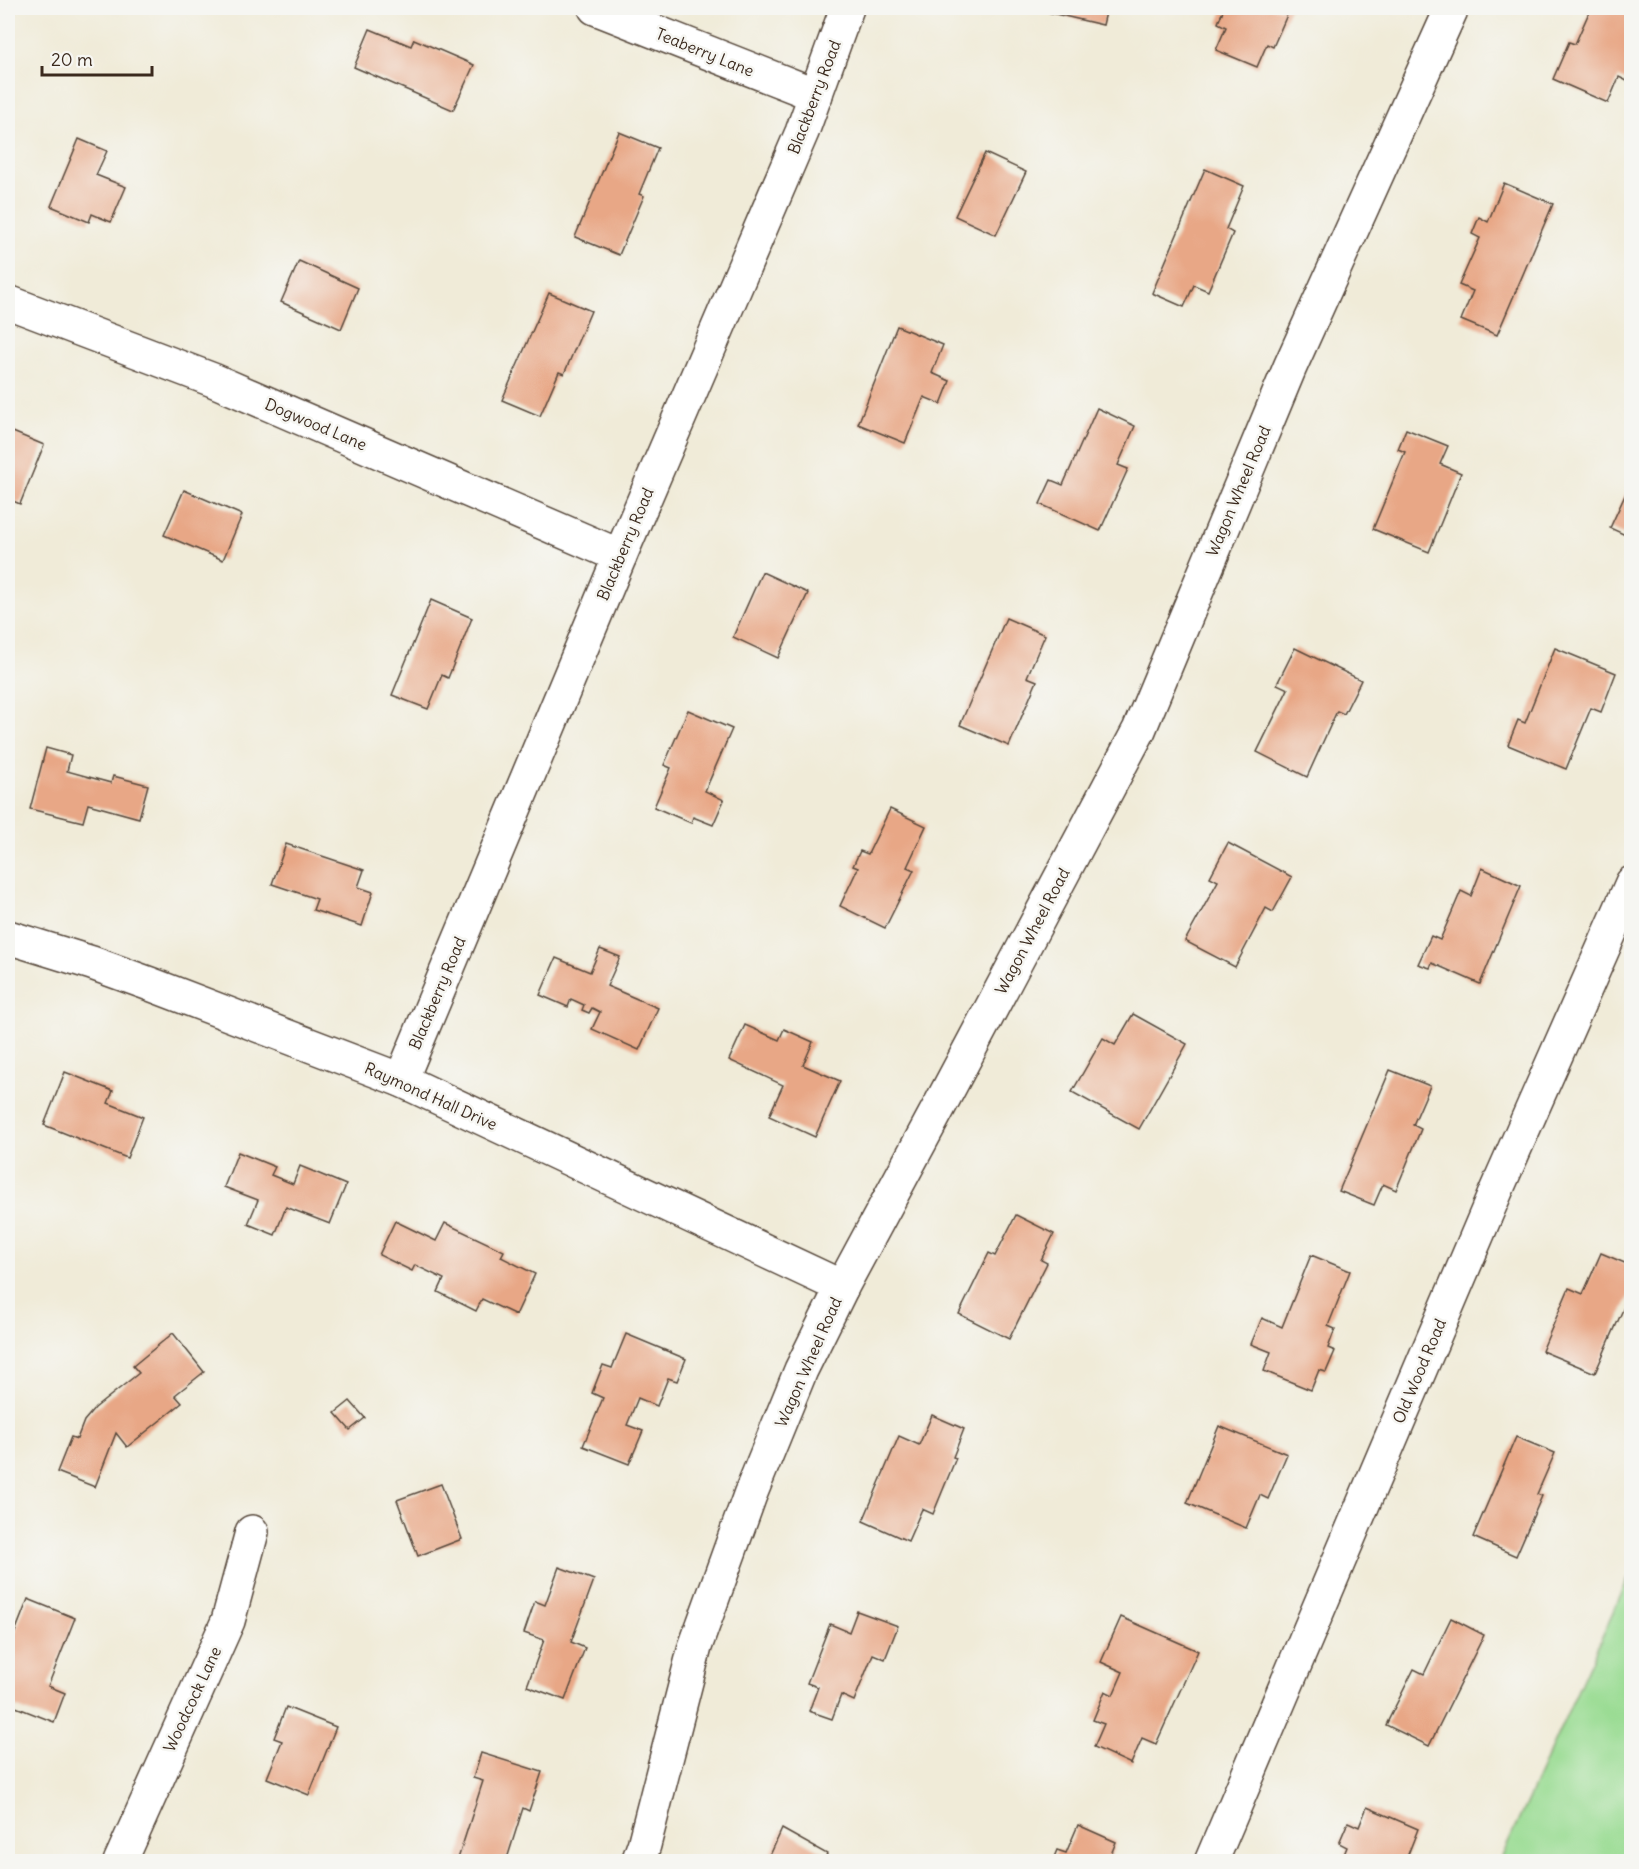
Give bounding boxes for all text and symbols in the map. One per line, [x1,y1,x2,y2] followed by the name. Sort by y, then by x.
[653,23,757,81] street label: Teaberry Lane
[783,37,845,157] street label: Blackberry Road
[42,39,152,77] scale bar
[51,48,93,71] text: 20 m
[262,394,370,454] street label: Dogwood Lane
[1201,423,1275,559] street label: Wagon Wheel Road
[592,485,658,603] street label: Blackberry Road
[990,864,1074,998] street label: Wagon Wheel Road
[404,934,470,1052] street label: Blackberry Road
[362,1058,500,1134] street label: Raymond Hall Drive
[770,1294,846,1430] street label: Wagon Wheel Road
[1388,1316,1450,1426] street label: Old Wood Road
[159,1643,225,1755] street label: Woodcock Lane

